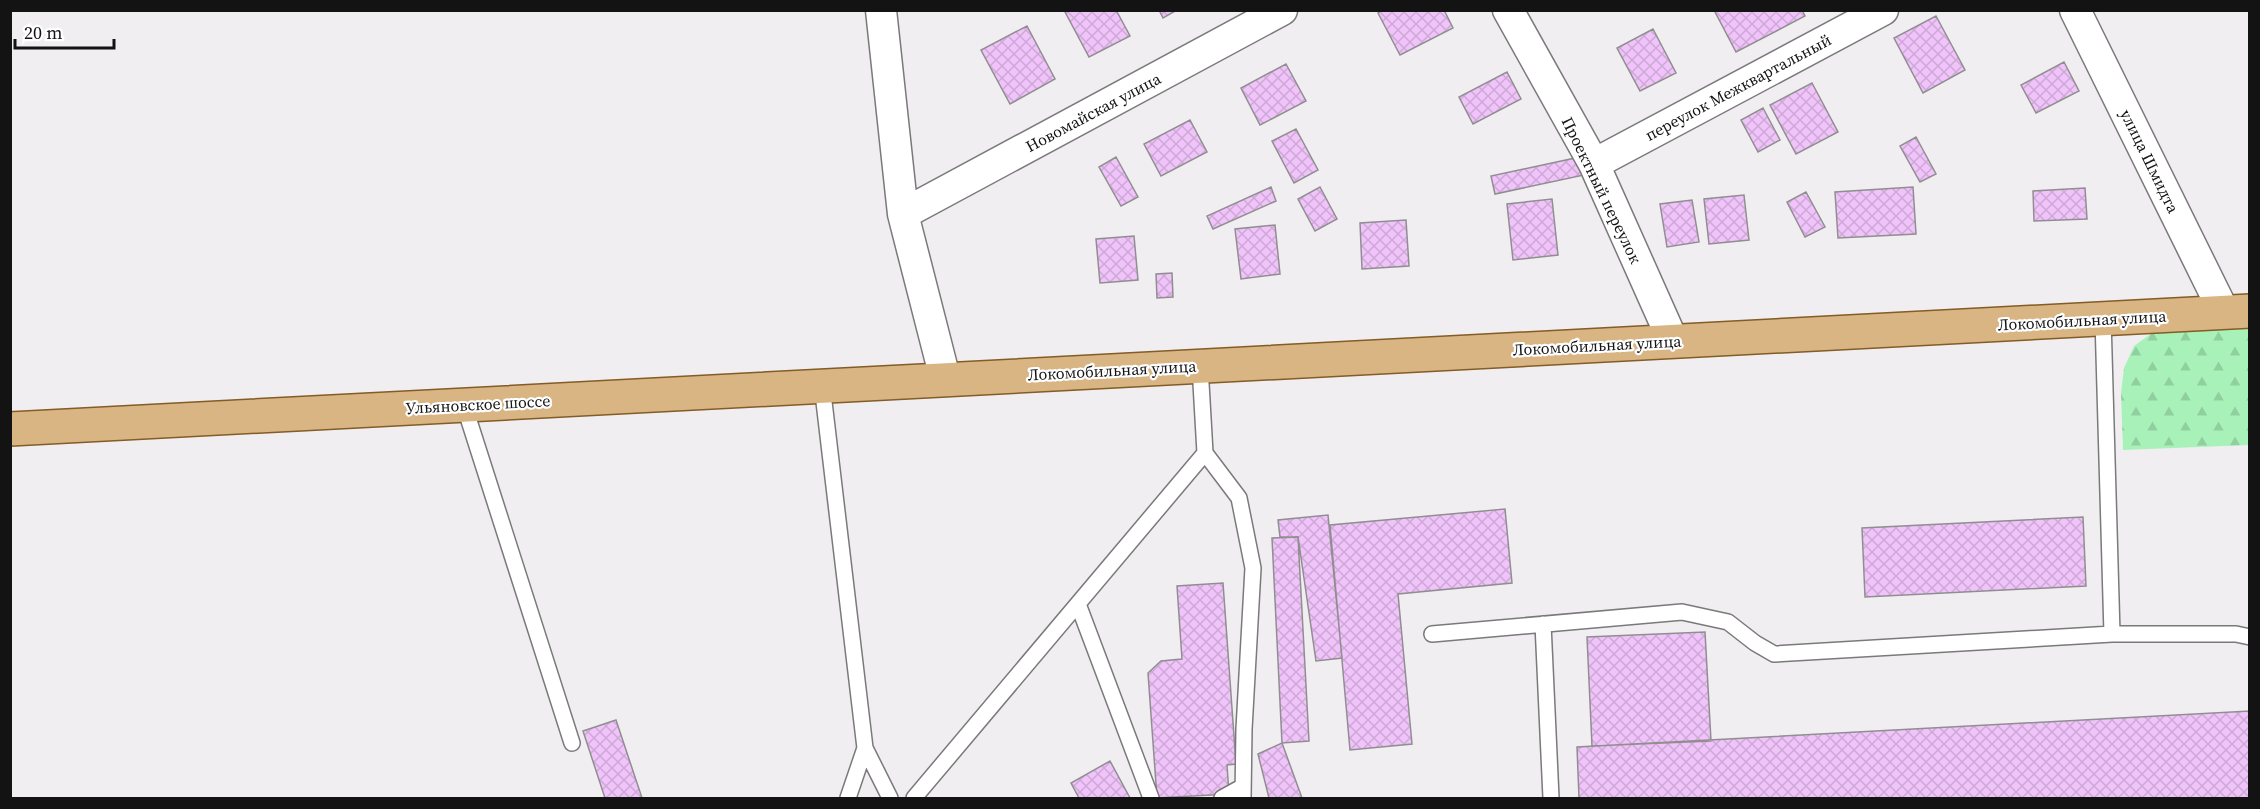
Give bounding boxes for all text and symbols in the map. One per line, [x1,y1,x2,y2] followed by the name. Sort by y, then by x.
[15,12,114,50] scale bar
[24,20,62,45] text: 20 m
[1641,28,1835,146] street label: переулок Межквартальный
[1022,67,1165,157] street label: Новомайская улица
[2115,105,2185,217] street label: улица Шмидта
[1557,113,1647,267] street label: Проектный переулок
[1997,305,2168,335] street label: Локомобильная улица
[1512,330,1683,360] street label: Локомобильная улица
[1027,355,1198,385] street label: Локомобильная улица
[405,389,551,419] street label: Ульяновское шоссе

